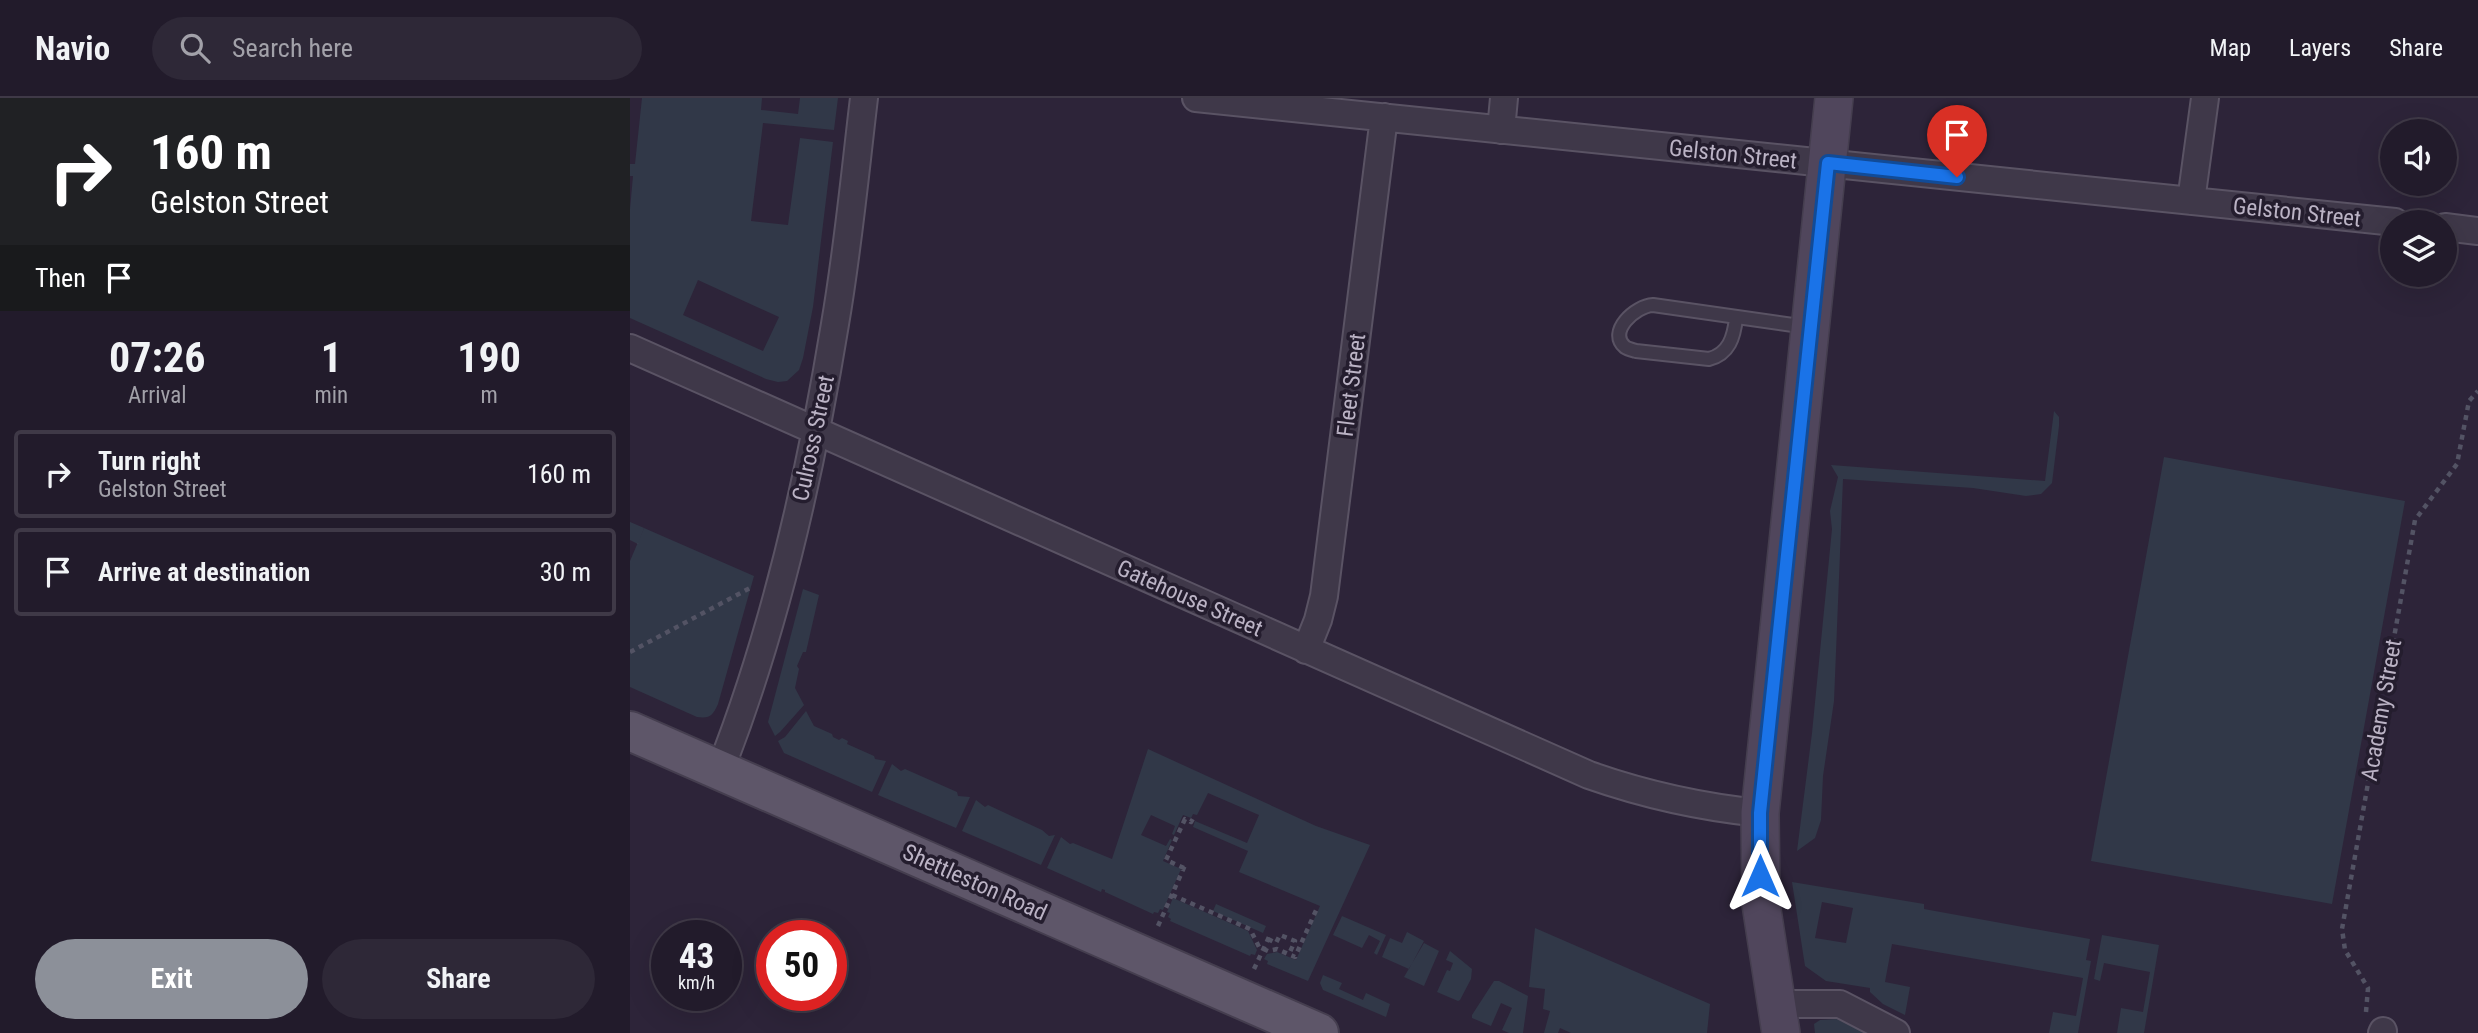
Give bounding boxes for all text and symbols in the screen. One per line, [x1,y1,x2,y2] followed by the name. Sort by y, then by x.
[152,17,642,80] search box
[35,29,110,68] text: Navio
[176,29,214,67] icon: search
[232,33,353,63] text: Search here
[2210,34,2251,62] text: Map
[2289,34,2351,62] text: Layers
[2389,34,2443,62] text: Share
[1927,105,1987,177] pin
[1938,116,1976,154] icon: arrive
[2380,119,2457,287] map controls
[2380,119,2457,196] button: sound
[150,124,272,181] text: 160 m
[35,126,126,217] icon: right
[1668,134,1798,175] street label: Gelston Street
[150,183,329,221] text: Gelston Street
[2232,192,2362,233] street label: Gelston Street
[2380,210,2457,287] button: layers
[100,259,138,297] icon: arrive
[35,263,86,293] text: Then
[1332,332,1371,438] street label: Fleet Street
[109,333,205,382] text: 07:26
[321,333,342,382] text: 1
[457,333,521,382] text: 190
[787,373,840,503] street label: Culross Street
[128,382,186,409] text: Arrival
[314,382,348,409] text: min
[480,382,498,409] text: m
[98,446,200,476] text: Turn right
[39,455,77,493] icon: right
[527,459,591,489] text: 160 m
[98,476,227,503] text: Gelston Street
[39,553,77,591] icon: arrive
[1113,554,1267,643] street label: Gatehouse Street
[98,557,310,587] text: Arrive at destination
[540,557,591,587] text: 30 m
[2356,637,2407,783] street label: Academy Street
[899,839,1051,926] street label: Shettleston Road
[1723,839,1797,913] position arrow
[756,920,847,1011] speed limit sign: 50
[679,936,714,977] text: 43
[35,939,308,1019] button: Exit
[322,939,595,1019] button: Share
[678,972,715,993] text: km/h

